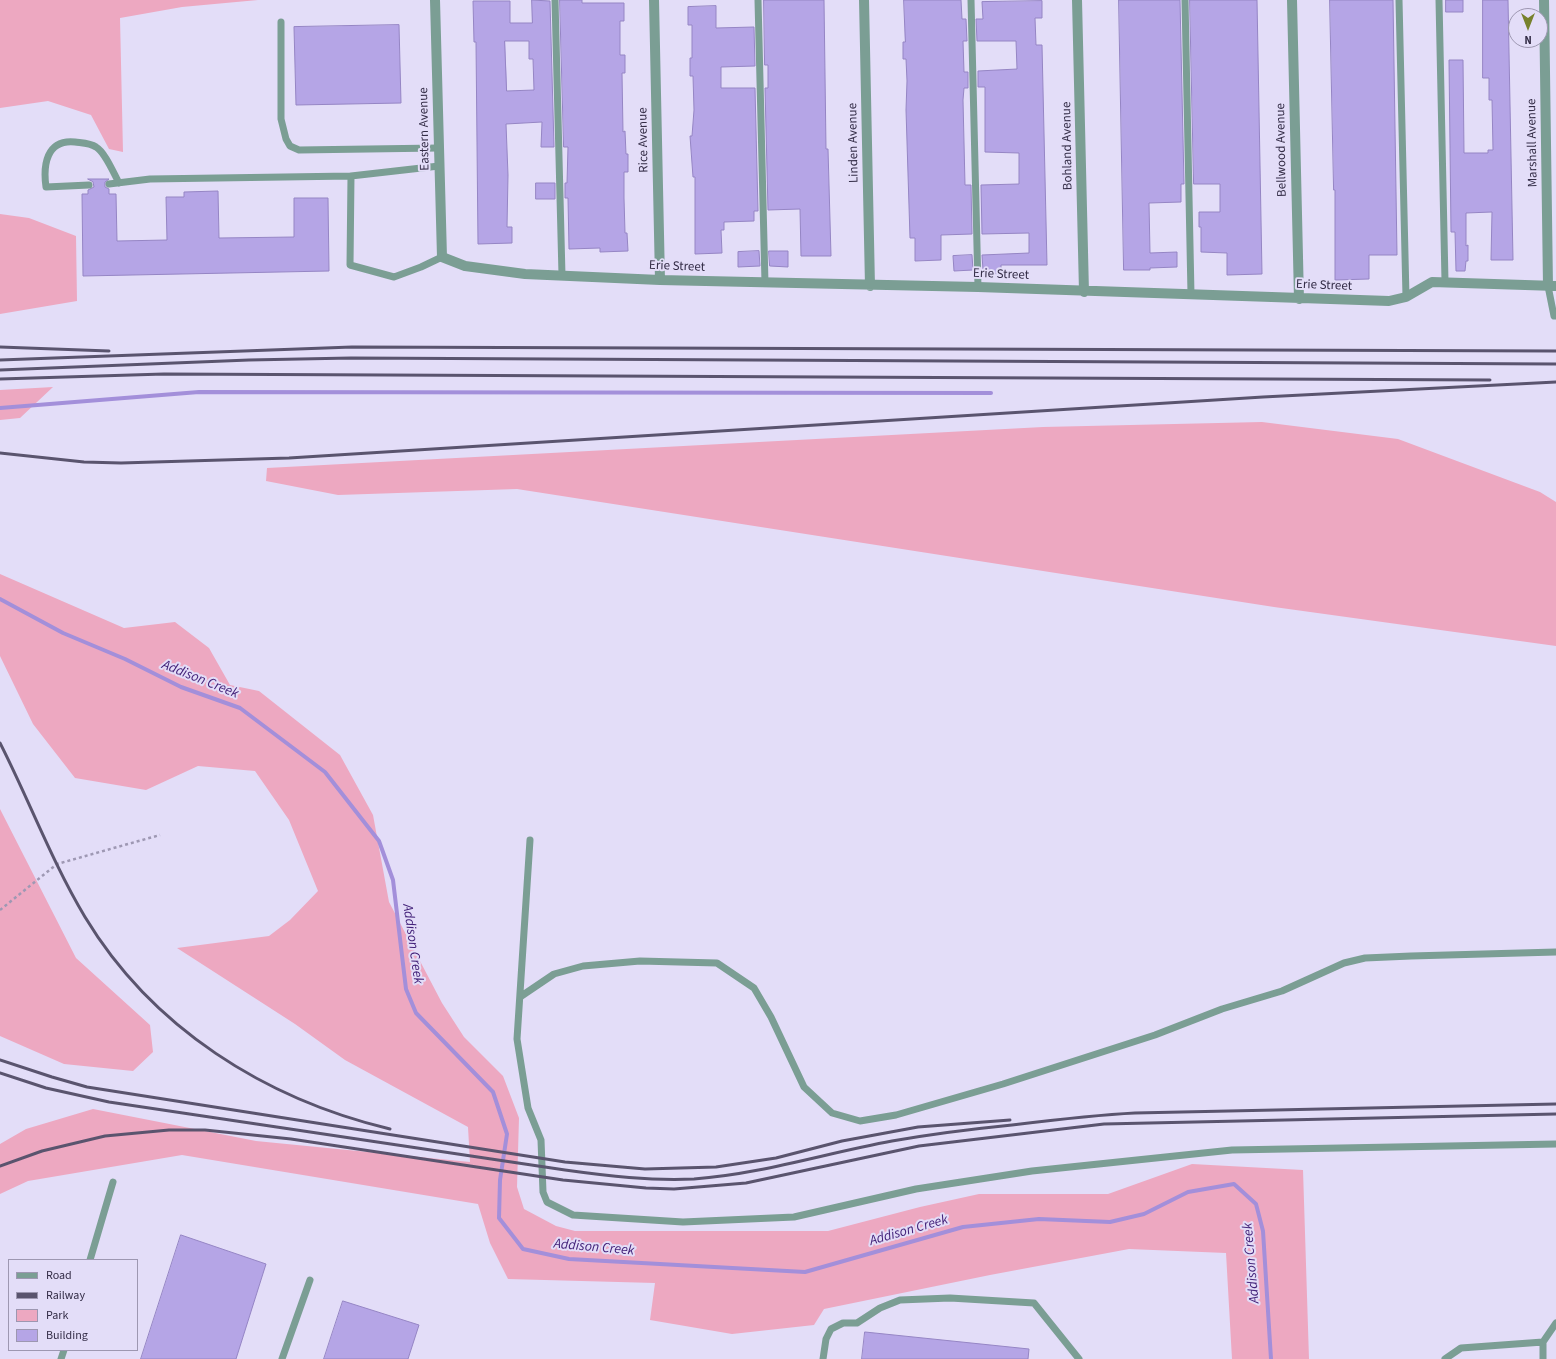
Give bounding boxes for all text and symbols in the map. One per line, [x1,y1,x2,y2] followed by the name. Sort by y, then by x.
[1508,8,1548,48] north arrow
[1524,32,1532,47] text: N
[416,87,434,171] street label: Eastern Avenue
[1524,98,1542,188] street label: Marshall Avenue
[1059,102,1077,190] street label: Bohland Avenue
[846,103,862,183] street label: Linden Avenue
[1273,103,1291,197] street label: Bellwood Avenue
[636,107,652,173] street label: Rice Avenue
[649,258,705,276] street label: Erie Street
[973,266,1029,284] street label: Erie Street
[1296,277,1352,295] street label: Erie Street
[159,657,241,703] water label: Addison Creek
[398,903,426,985] water label: Addison Creek
[868,1212,950,1250] water label: Addison Creek
[1240,1222,1264,1304] water label: Addison Creek
[553,1236,635,1260] water label: Addison Creek
[8,1259,138,1351] legend
[46,1267,72,1284] text: Road
[46,1287,85,1304] text: Railway
[46,1307,68,1324] text: Park
[46,1327,88,1344] text: Building

